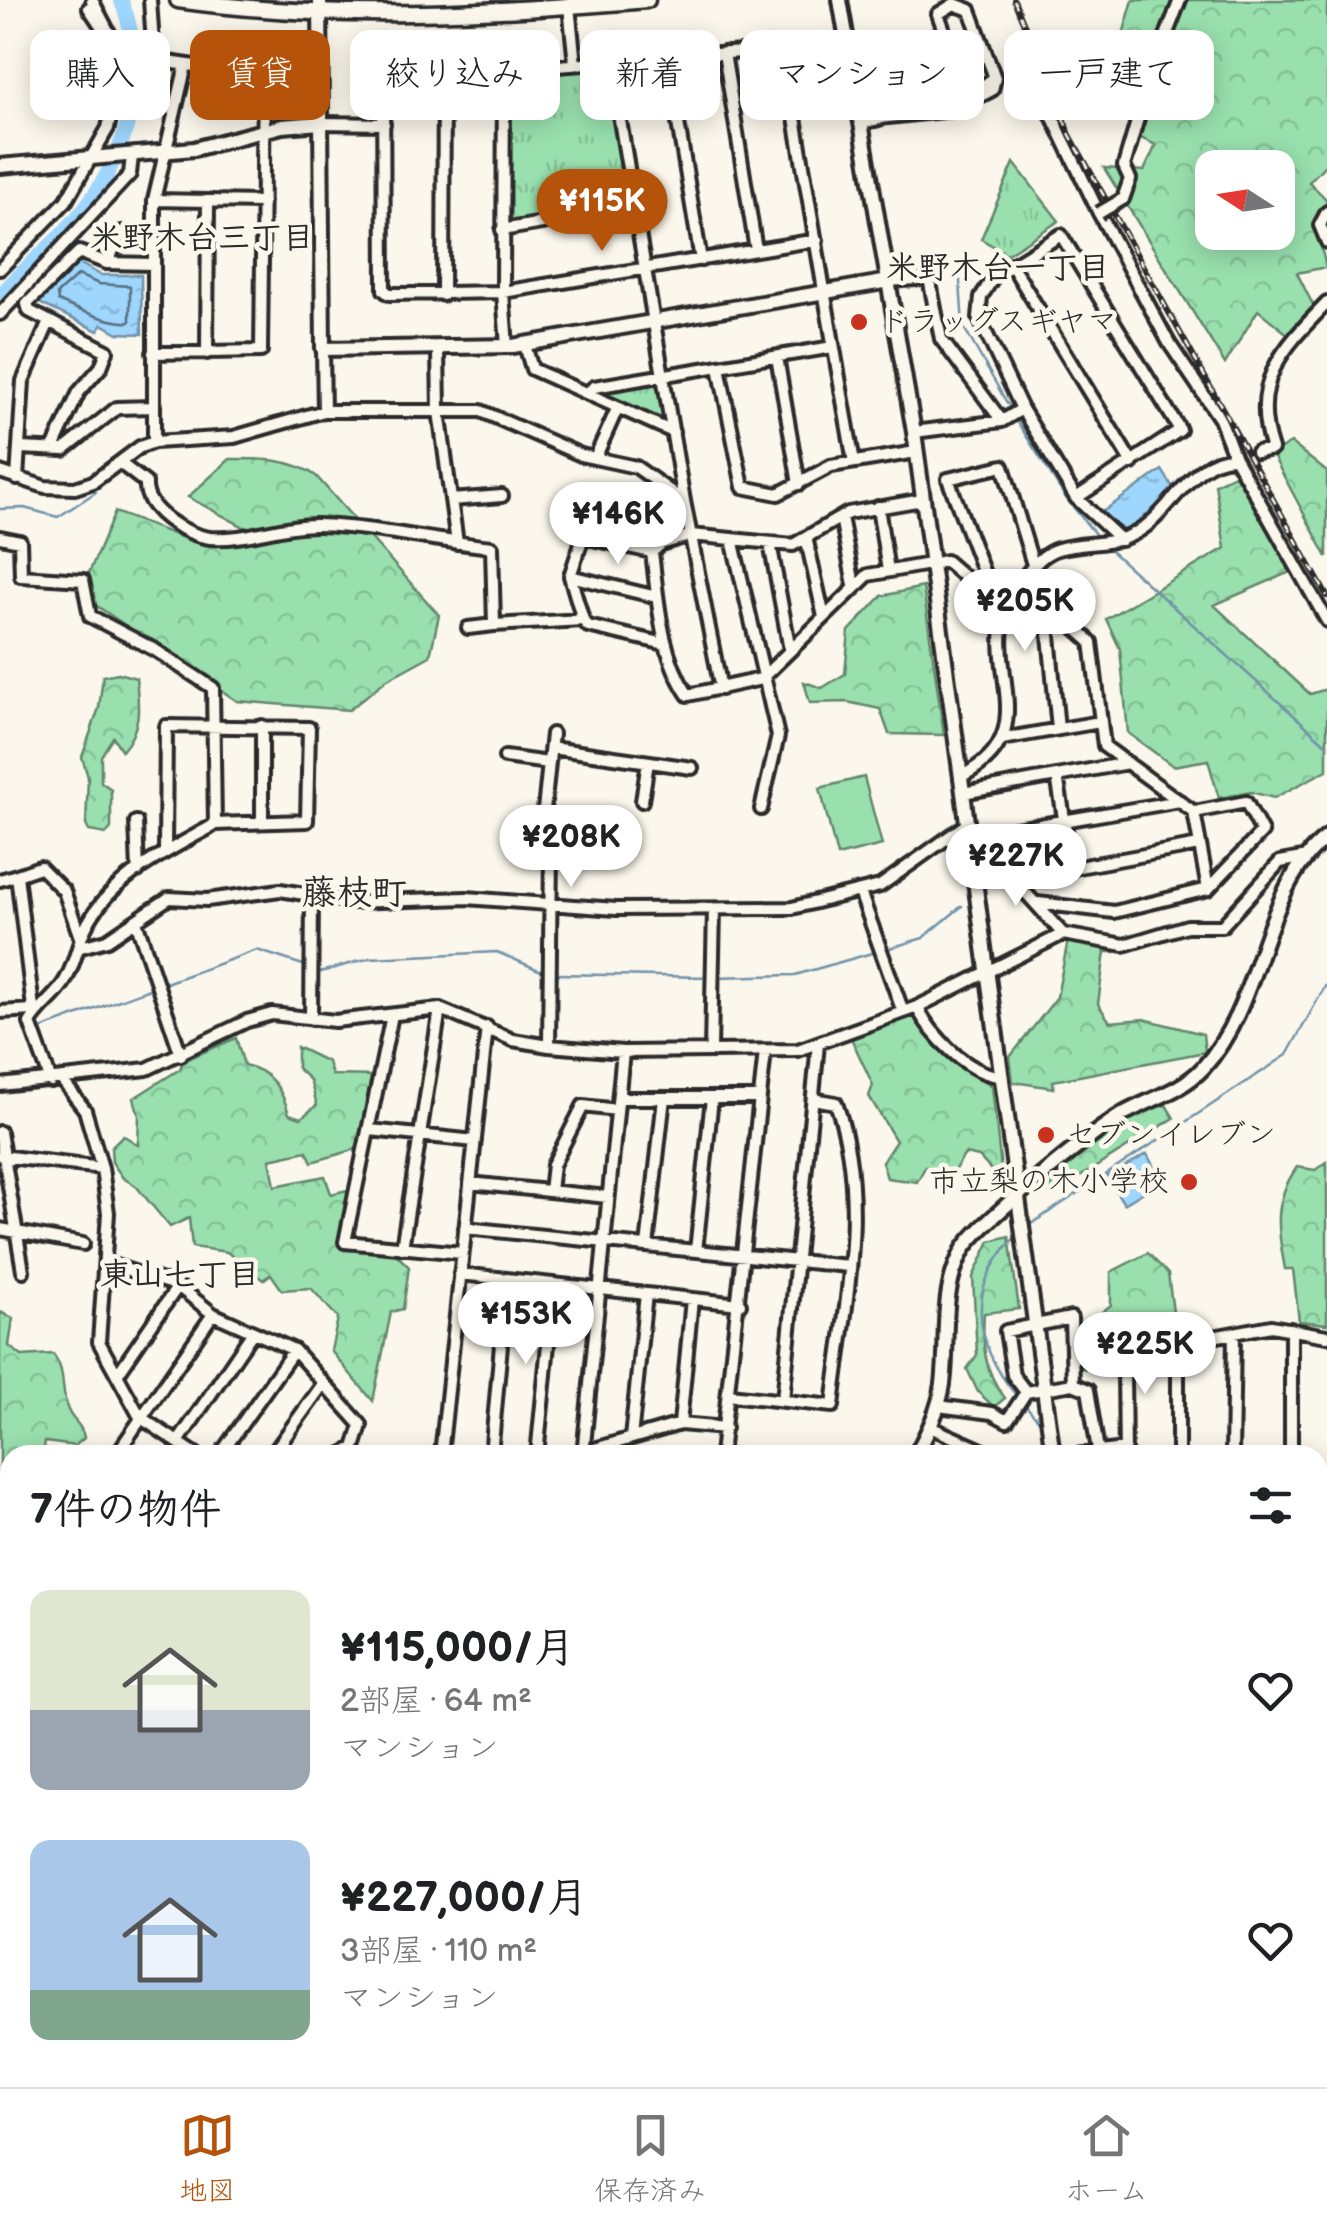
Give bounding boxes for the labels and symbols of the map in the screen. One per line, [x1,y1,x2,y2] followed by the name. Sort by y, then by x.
[1195,150,1295,250] north arrow
[532,169,672,254] pin: ¥115K
[90,219,314,258] district label: 米野木台三丁目
[886,249,1110,288] district label: 米野木台一丁目
[879,304,1117,340] place label: ドラッグスギヤマ
[848,311,870,333] marker: ドラッグスギヤマ
[548,482,688,567] pin: ¥146K
[955,569,1095,654] pin: ¥205K
[501,805,641,890] pin: ¥208K
[946,824,1086,909] pin: ¥227K
[301,872,407,915] district label: 藤枝町
[1066,1117,1276,1153] place label: セブンイレブン
[1035,1124,1057,1146] marker: セブンイレブン
[929,1164,1169,1200] place label: 市立梨の木小学校
[1178,1171,1200,1193] marker: 市立梨の木小学校
[100,1256,260,1295] district label: 東山七丁目
[456,1282,596,1367] pin: ¥153K
[1075,1312,1215,1397] pin: ¥225K

